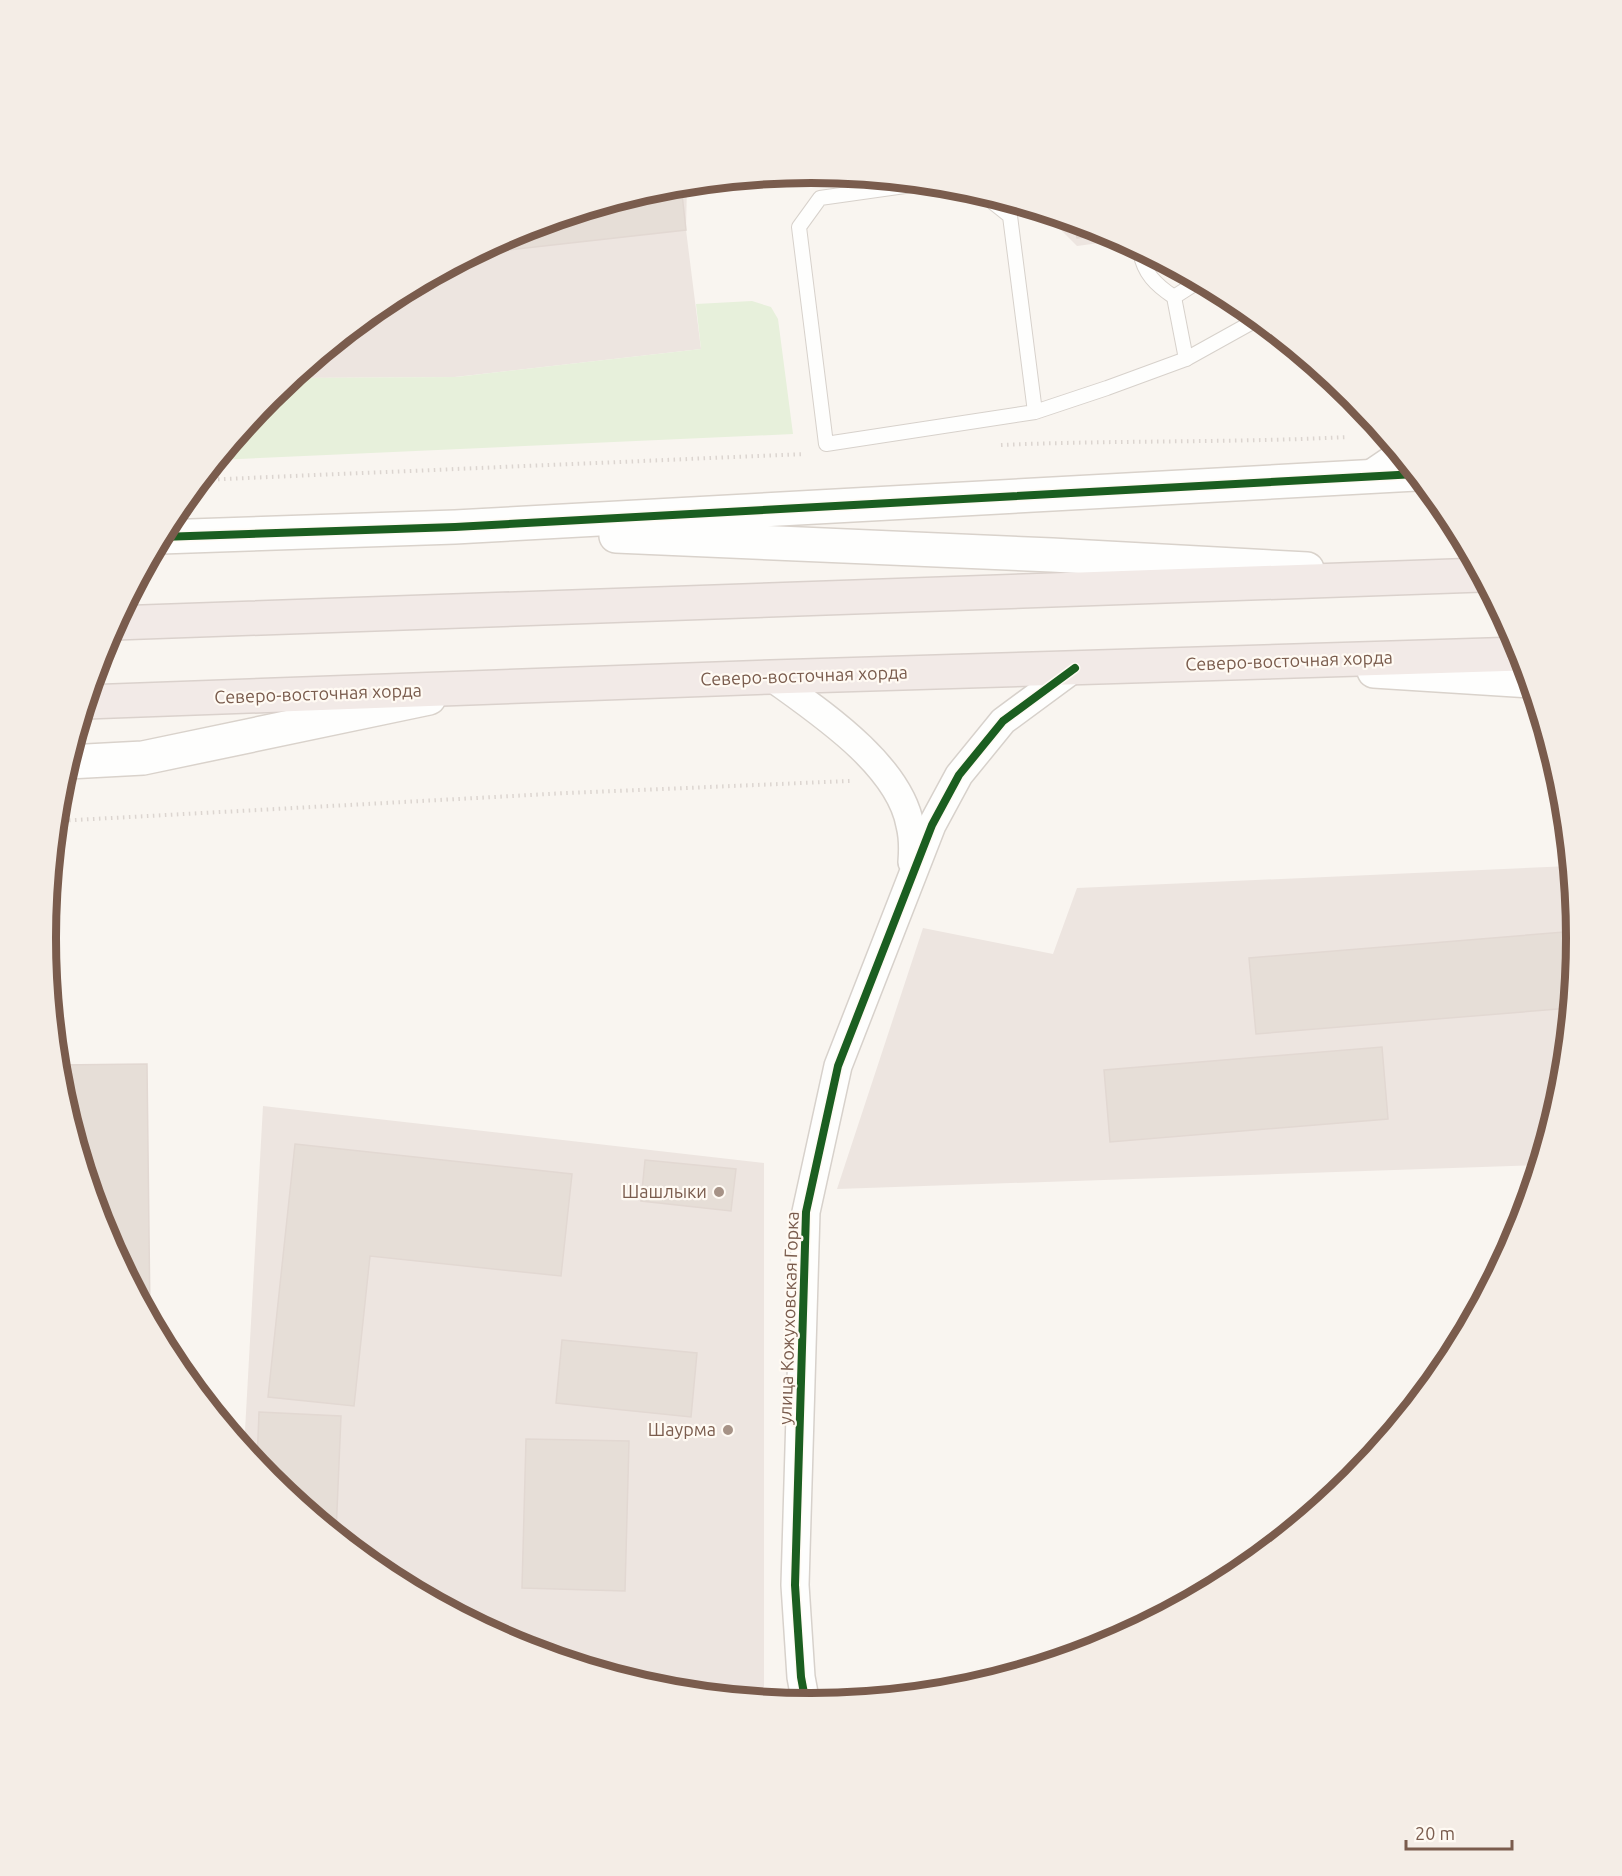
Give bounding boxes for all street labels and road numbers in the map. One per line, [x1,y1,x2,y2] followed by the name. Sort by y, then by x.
[1185,646,1393,674] street label: Северо-восточная хорда
[700,661,908,689] street label: Северо-восточная хорда
[214,679,422,707] street label: Северо-восточная хорда
[774,1211,802,1425] street label: улица Кожуховская Горка

